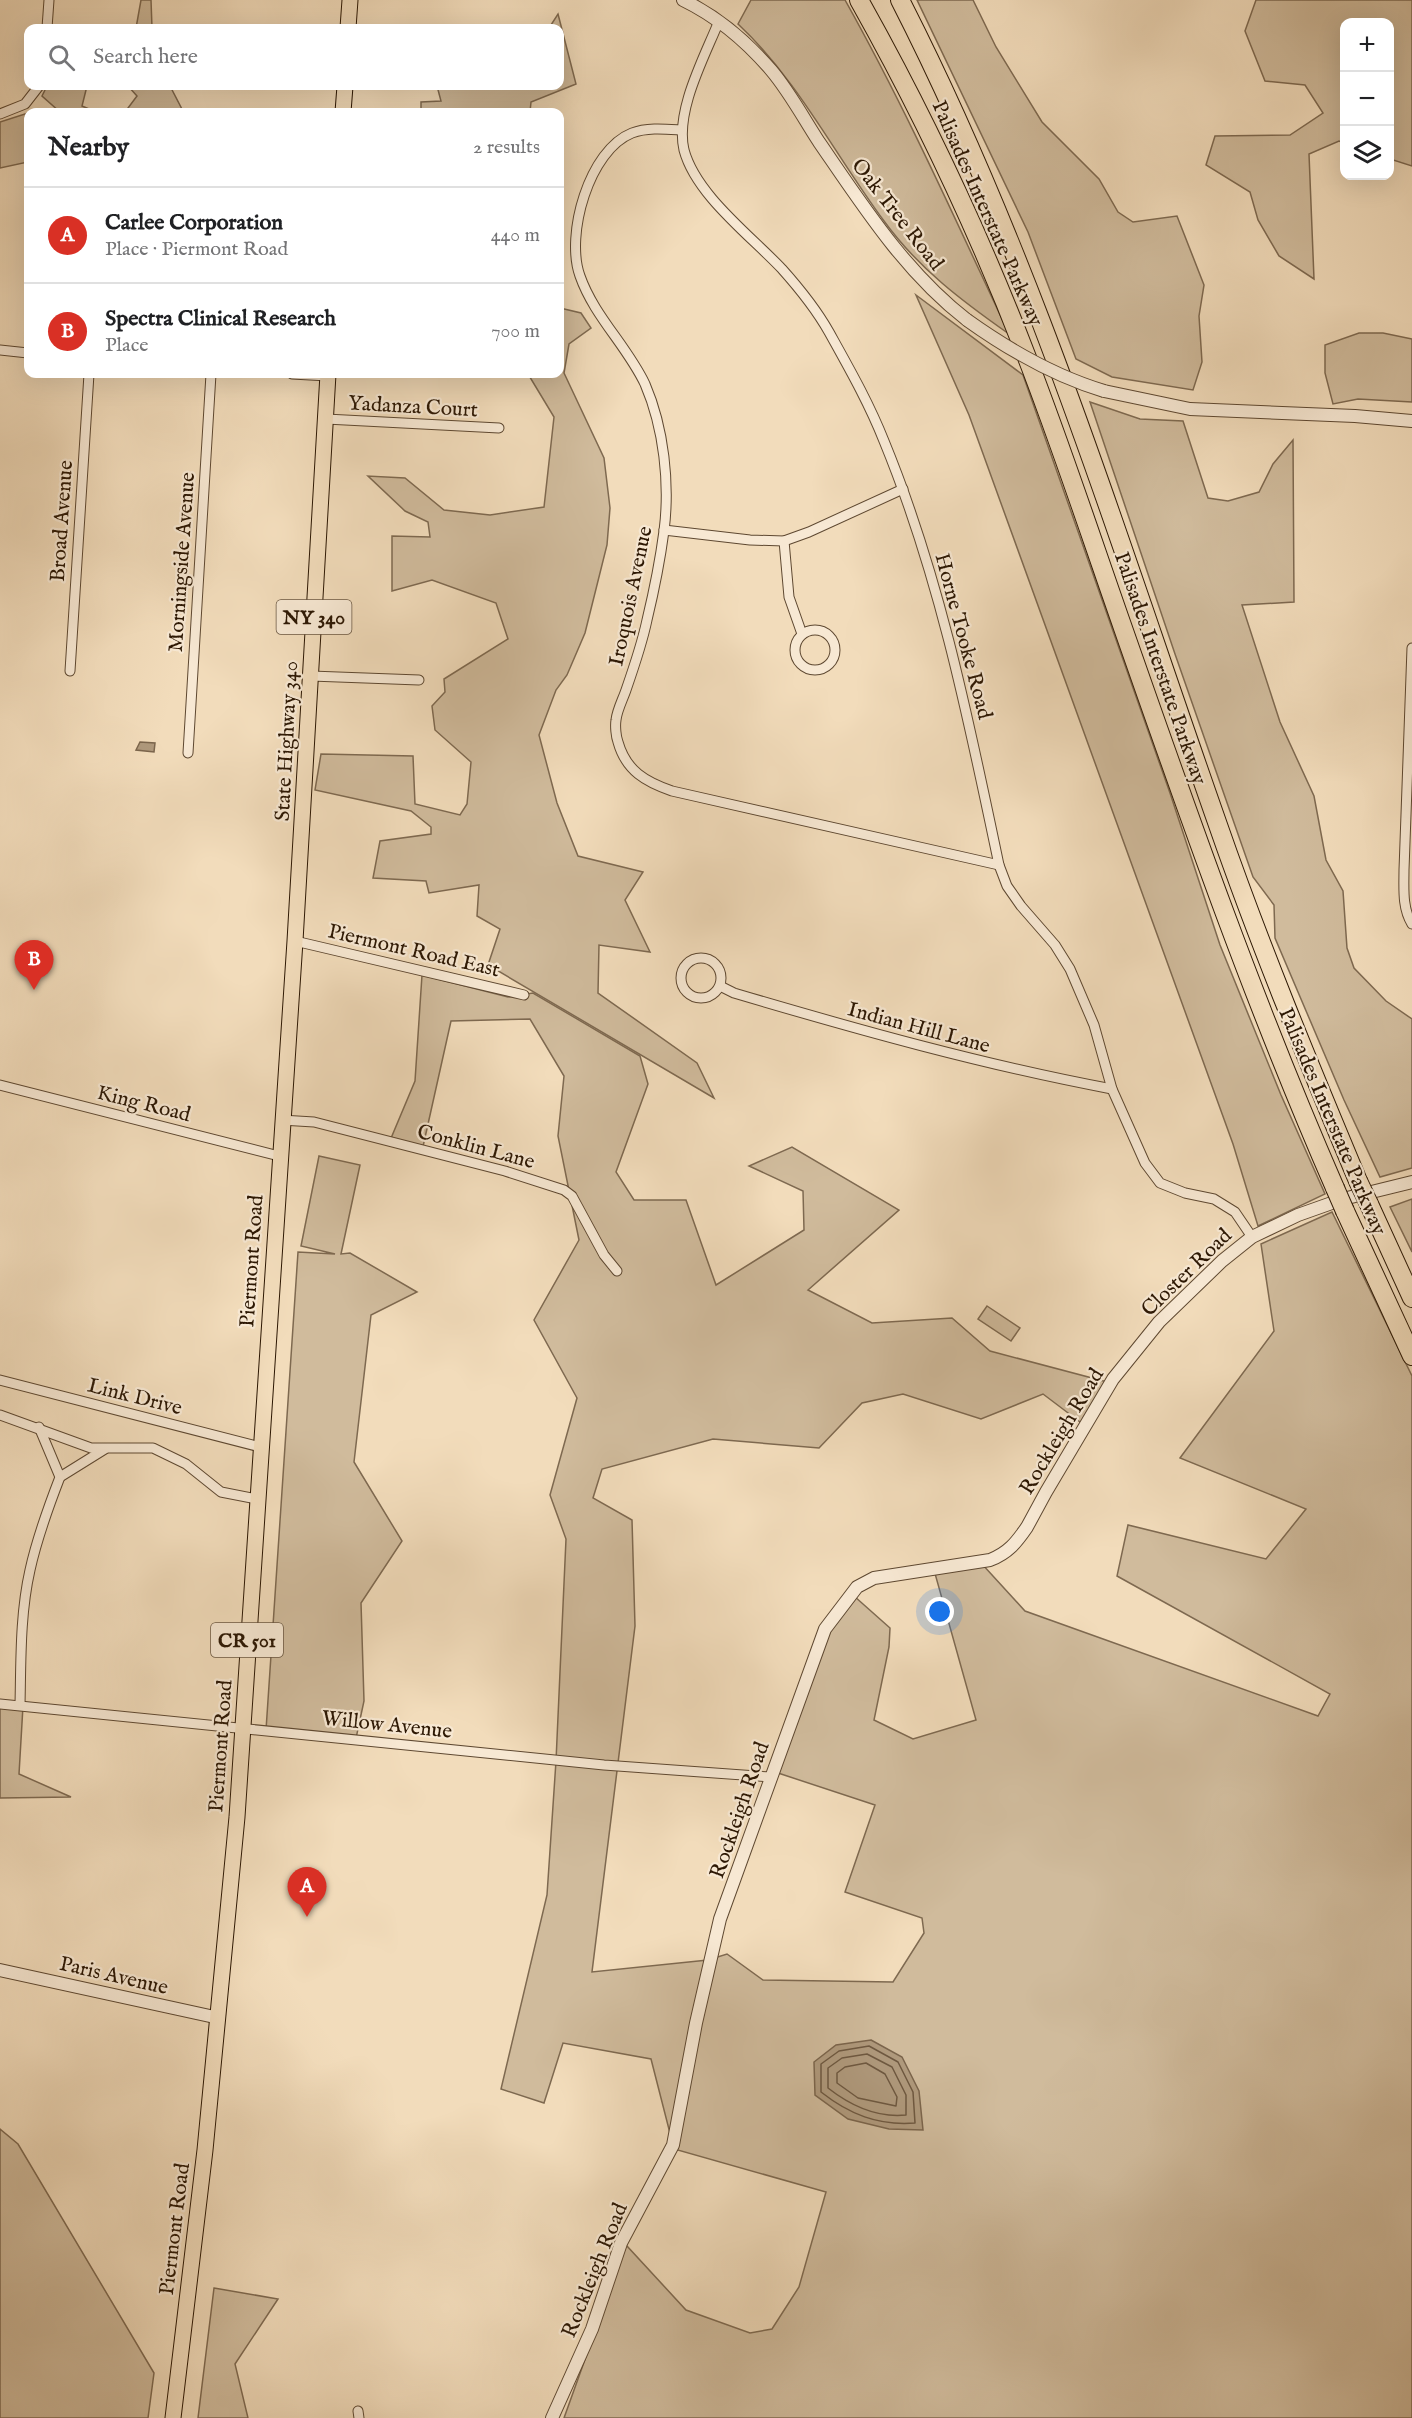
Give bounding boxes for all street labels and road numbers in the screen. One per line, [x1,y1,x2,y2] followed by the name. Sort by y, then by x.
[925,97,1049,331] street label: Palisades Interstate Parkway
[845,153,950,277] street label: Oak Tree Road
[347,391,478,424] street label: Yadanza Court
[45,459,80,583] street label: Broad Avenue
[163,471,202,653] street label: Morningside Avenue
[603,524,660,669] street label: Iroquois Avenue
[1107,549,1212,789] street label: Palisades Interstate Parkway
[927,550,998,723] street label: Horne Tooke Road
[276,600,352,634] road number: NY 340
[270,660,305,822] street label: State Highway 340
[325,919,502,984] street label: Piermont Road East
[844,996,993,1061] street label: Indian Hill Lane
[1271,1004,1392,1240] street label: Palisades Interstate Parkway
[94,1080,194,1129] street label: King Road
[414,1119,538,1176] street label: Conklin Lane
[234,1193,271,1328] street label: Piermont Road
[1136,1223,1239,1323] street label: Closter Road
[1014,1363,1111,1500] street label: Rockleigh Road
[85,1373,185,1422] street label: Link Drive
[211,1623,283,1657] road number: CR 501
[203,1678,240,1813] street label: Piermont Road
[320,1705,454,1746] street label: Willow Avenue
[704,1738,777,1882] street label: Rockleigh Road
[57,1951,171,2002] street label: Paris Avenue
[154,2161,197,2297] street label: Piermont Road
[556,2198,635,2342] street label: Rockleigh Road

